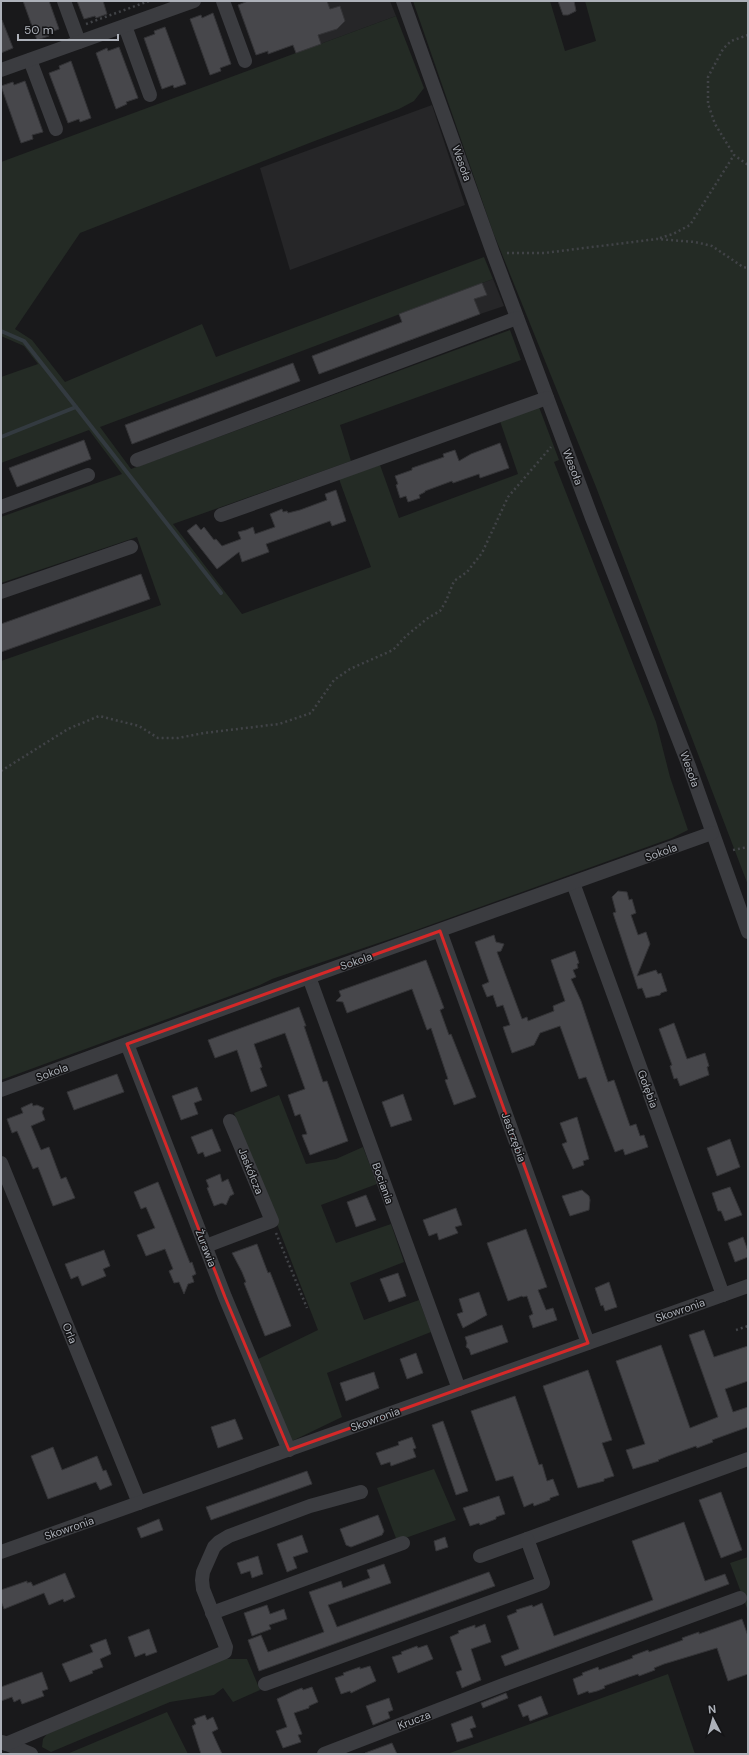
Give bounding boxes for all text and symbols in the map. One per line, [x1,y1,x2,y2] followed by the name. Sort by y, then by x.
[18,16,118,42] scale bar
[24,22,53,38] text: 50 m
[449,143,475,183] street label: Wesoła
[560,447,586,487] street label: Wesoła
[677,749,703,789] street label: Wesoła
[643,840,679,864] street label: Sokola
[338,949,374,973] street label: Sokola
[34,1060,70,1084] street label: Sokola
[635,1068,661,1110] street label: Gołębia
[499,1110,529,1164] street label: Jastrzębia
[235,1146,267,1196] street label: Jaskółcza
[369,1160,397,1206] street label: Bociania
[192,1227,220,1269] street label: Żurawia
[653,1295,707,1325] street label: Skowronia
[60,1321,80,1345] street label: Orla
[348,1404,402,1434] street label: Skowronia
[42,1513,96,1543] street label: Skowronia
[693,1699,733,1739] north arrow
[707,1702,717,1716] text: N
[396,1707,432,1733] street label: Krucza

